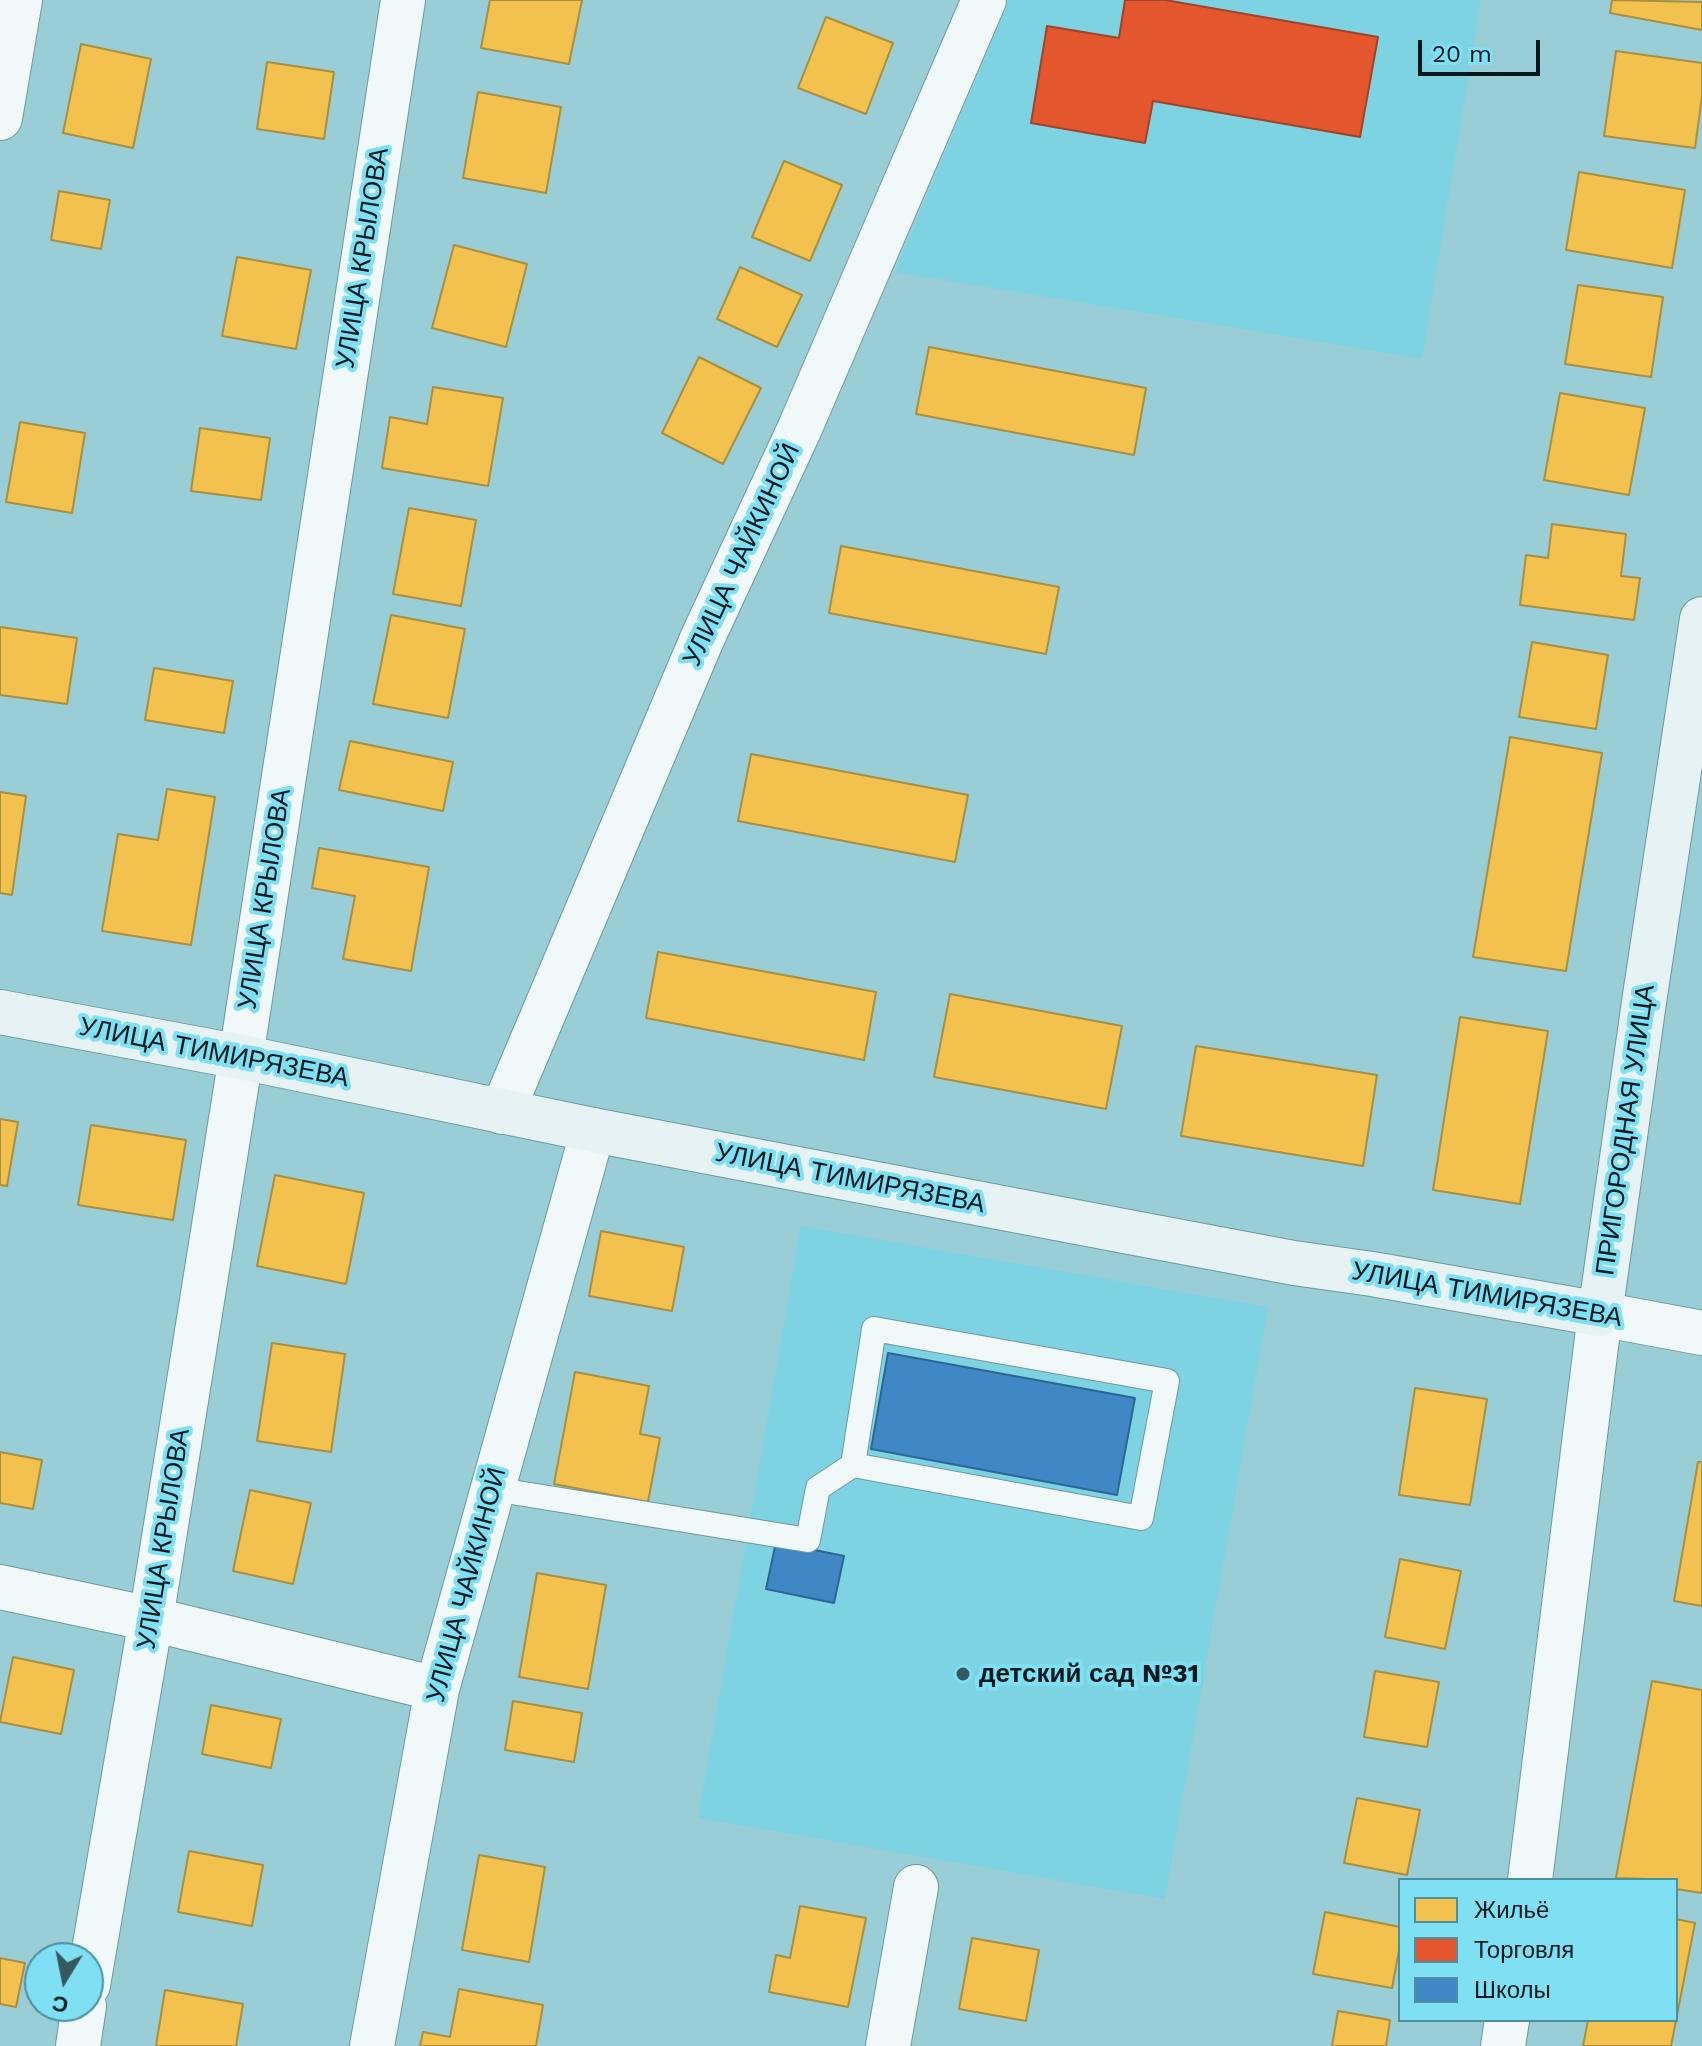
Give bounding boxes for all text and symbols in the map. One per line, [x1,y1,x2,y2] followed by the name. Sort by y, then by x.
[1422,24,1544,74] scale bar
[1432,40,1492,68] text: 20 m
[330,145,396,371] street label: УЛИЦА КРЫЛОВА
[677,439,807,671] street label: УЛИЦА ЧАЙКИНОЙ
[232,786,298,1012] street label: УЛИЦА КРЫЛОВА
[1590,983,1662,1277] street label: ПРИГОРОДНАЯ УЛИЦА
[76,1012,352,1094] street label: УЛИЦА ТИМИРЯЗЕВА
[712,1138,988,1220] street label: УЛИЦА ТИМИРЯЗЕВА
[1349,1256,1625,1334] street label: УЛИЦА ТИМИРЯЗЕВА
[131,1426,197,1652] street label: УЛИЦА КРЫЛОВА
[421,1464,513,1706] street label: УЛИЦА ЧАЙКИНОЙ
[979,1658,1199,1690] place label: детский сад №31
[954,1665,972,1683] marker: детский сад №31
[1398,1878,1678,2022] legend
[1474,1896,1549,1924] text: Жильё
[1474,1936,1574,1964] text: Торговля
[24,1942,104,2022] north arrow
[1474,1976,1551,2004] text: Школы
[50,1990,70,2018] text: С

